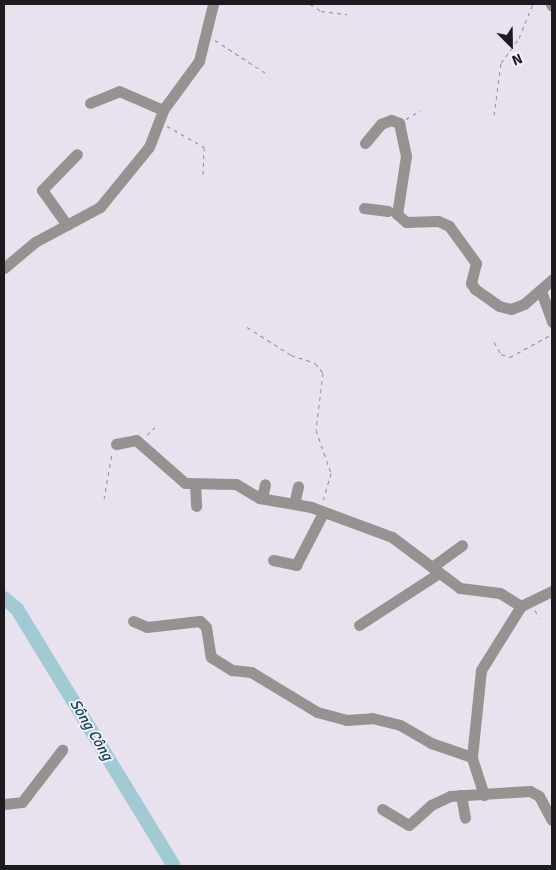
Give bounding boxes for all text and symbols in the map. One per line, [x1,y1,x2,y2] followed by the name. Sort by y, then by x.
[486,20,536,70] north arrow
[509,50,525,69] text: N
[66,696,116,764] water label: Sông Công

